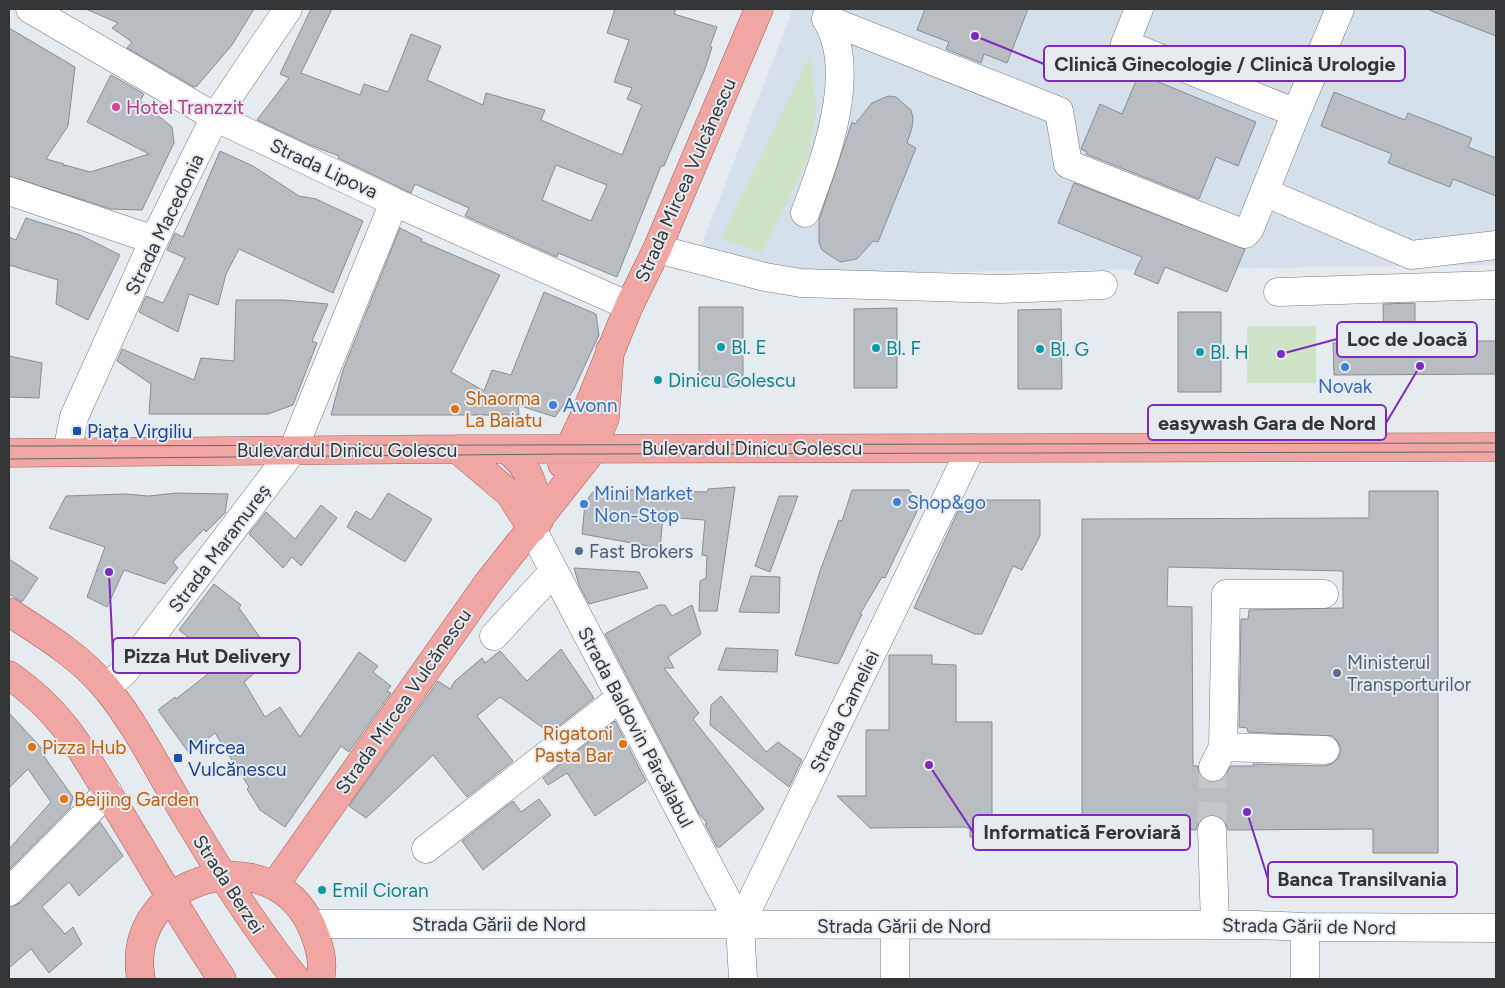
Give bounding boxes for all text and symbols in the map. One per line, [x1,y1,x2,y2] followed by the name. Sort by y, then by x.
[1044,46,1405,81] callout: Clinică Ginecologie / Clinică Urologie
[1054,52,1396,76] text: Clinică Ginecologie / Clinică Urologie
[630,75,741,286] street label: Strada Mircea Vulcănescu
[126,96,244,119] place label: Hotel Tranzzit
[110,101,122,113] marker: Hotel Tranzzit
[266,133,381,203] street label: Strada Lipova
[120,150,208,298] street label: Strada Macedonia
[1337,322,1477,357] callout: Loc de Joacă
[1347,327,1467,351] text: Loc de Joacă
[731,336,767,359] place label: Bl. E
[886,337,921,360] place label: Bl. F
[1050,338,1089,361] place label: Bl. G
[715,341,727,353] marker: Bl. E
[1210,341,1249,364] place label: Bl. H
[870,342,882,354] marker: Bl. F
[1034,343,1046,355] marker: Bl. G
[1194,346,1206,358] marker: Bl. H
[1339,361,1351,373] marker: Novak
[668,369,796,392] place label: Dinicu Golescu
[652,374,664,386] marker: Dinicu Golescu
[1318,375,1373,398] place label: Novak
[465,387,542,432] place label: Shaorma La Baiatu
[563,394,618,417] place label: Avonn
[547,399,559,411] marker: Avonn
[449,403,461,415] marker: Shaorma La Baiatu
[1148,405,1386,440] callout: easywash Gara de Nord
[1158,411,1376,435] text: easywash Gara de Nord
[87,420,192,443] place label: Piața Virgiliu
[71,425,83,437] marker: Piața Virgiliu
[642,437,862,460] street label: Bulevardul Dinicu Golescu
[237,439,457,462] street label: Bulevardul Dinicu Golescu
[164,479,275,617] street label: Strada Maramureș
[594,482,693,527] place label: Mini Market Non-Stop
[907,491,986,514] place label: Shop&go
[891,496,903,508] marker: Shop&go
[578,498,590,510] marker: Mini Market Non-Stop
[589,540,693,563] place label: Fast Brokers
[573,545,585,557] marker: Fast Brokers
[331,604,476,798] street label: Strada Mircea Vulcănescu
[573,623,698,832] street label: Strada Baldovin Pârcălabul
[113,638,300,673] callout: Pizza Hut Delivery
[123,644,291,668] text: Pizza Hut Delivery
[805,646,884,776] street label: Strada Cameliei
[1347,651,1472,696] place label: Ministerul Transporturilor
[1331,667,1343,679] marker: Ministerul Transporturilor
[534,722,614,767] place label: Rigatoni Pasta Bar
[42,736,126,759] place label: Pizza Hub
[188,736,287,781] place label: Mircea Vulcănescu
[617,738,629,750] marker: Rigatoni Pasta Bar
[26,741,38,753] marker: Pizza Hub
[172,752,184,764] marker: Mircea Vulcănescu
[74,788,199,811] place label: Beijing Garden
[58,793,70,805] marker: Beijing Garden
[973,815,1190,850] callout: Informatică Feroviară
[983,820,1181,844] text: Informatică Feroviară
[188,831,269,938] street label: Strada Berzei
[1268,862,1457,897] callout: Banca Transilvania
[1277,867,1447,891] text: Banca Transilvania
[332,879,429,902] place label: Emil Cioran
[316,884,328,896] marker: Emil Cioran
[412,913,586,936] street label: Strada Gării de Nord
[1222,913,1396,940] street label: Strada Gării de Nord
[817,915,991,938] street label: Strada Gării de Nord

